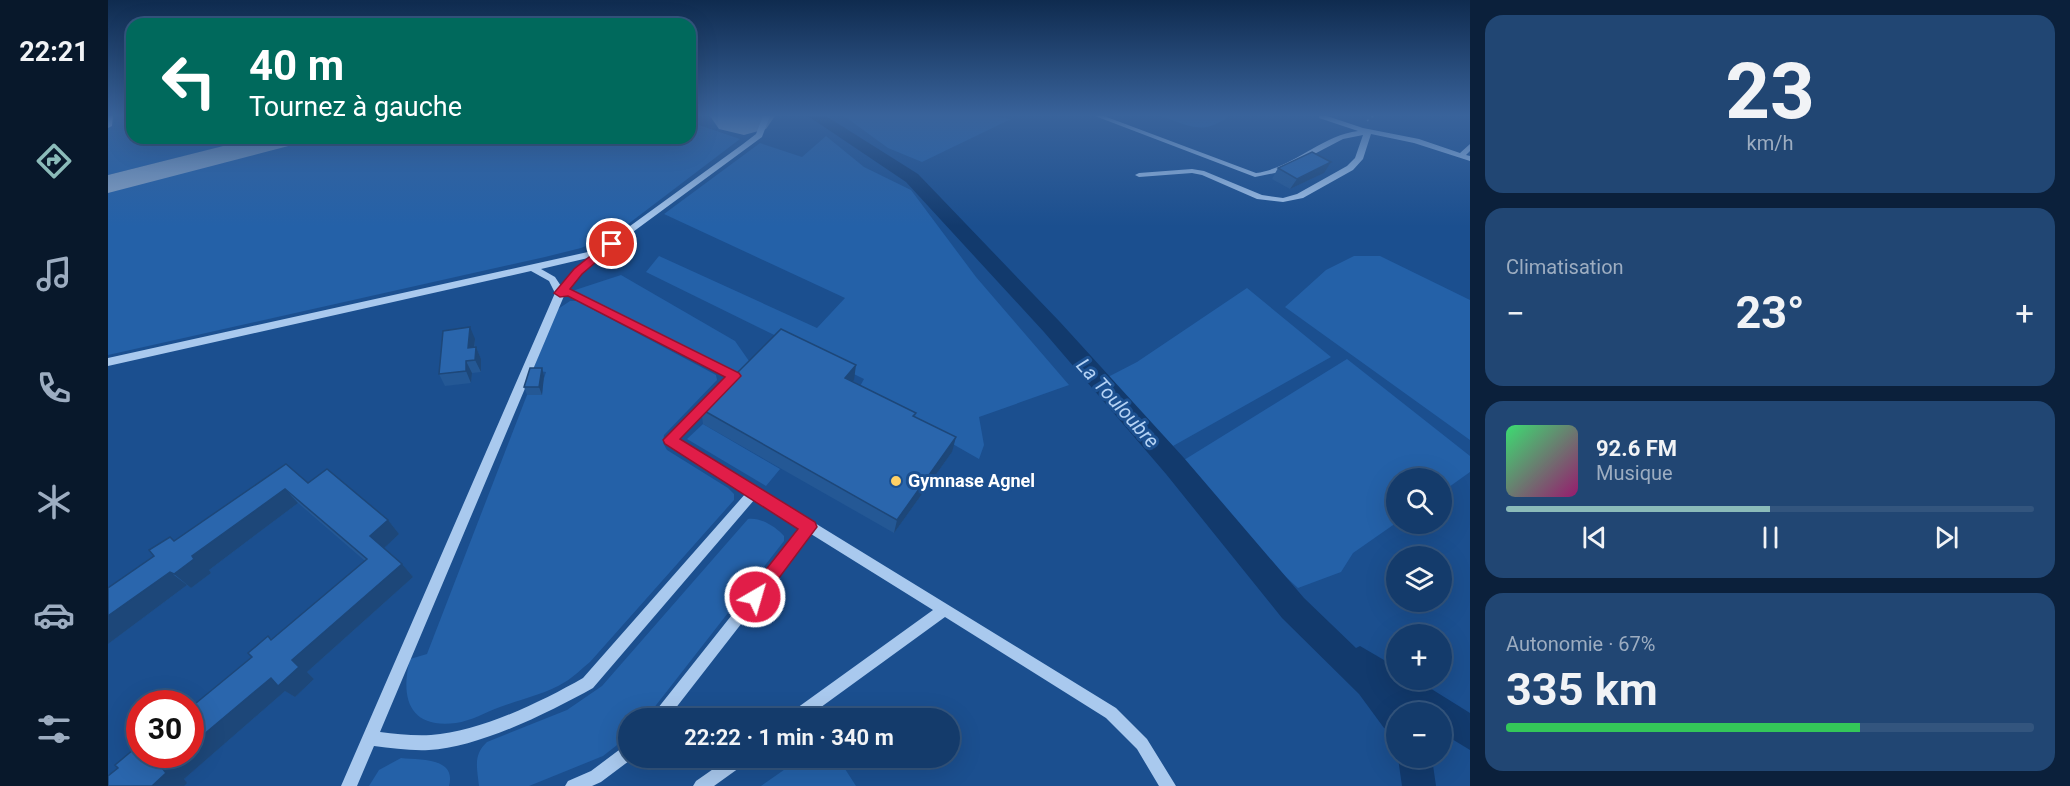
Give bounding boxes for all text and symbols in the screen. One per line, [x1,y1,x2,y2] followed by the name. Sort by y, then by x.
[19,36,89,68] text: 22:21
[249,41,344,90] text: 40 m
[150,42,228,120] icon: left
[1725,46,1815,137] text: 23
[249,91,462,123] text: Tournez à gauche
[1747,131,1793,155] text: km/h
[33,140,75,182] icon: directions
[586,218,637,269] pin
[595,227,628,260] icon: arrive
[33,253,75,295] icon: music
[1506,255,1624,279] text: Climatisation
[1735,286,1805,339] text: 23°
[1506,294,1525,333] text: −
[2015,294,2034,333] text: +
[1072,353,1164,453] water label: La Touloubre
[33,367,75,409] icon: phone
[1596,436,1677,461] text: 92.6 FM
[1596,461,1673,485] text: Musique
[1386,468,1452,768] map controls
[1386,468,1452,534] button: search
[908,470,1035,491] place label: Gymnase Agnel
[889,474,903,488] marker: Gymnase Agnel
[33,481,75,523] icon: climate
[1578,521,1611,554] icon: previous
[1754,521,1787,554] icon: pause
[1930,521,1963,554] icon: next
[1386,546,1452,612] button: layers
[723,565,787,629] position arrow
[33,594,75,636] icon: car
[1386,624,1452,690] button: +
[1506,632,1655,656] text: Autonomie · 67%
[1506,663,1658,716] text: 335 km
[126,690,204,768] speed limit sign: 30
[1386,702,1452,768] button: −
[33,708,75,750] icon: filters
[684,725,894,750] text: 22:22 · 1 min · 340 m

